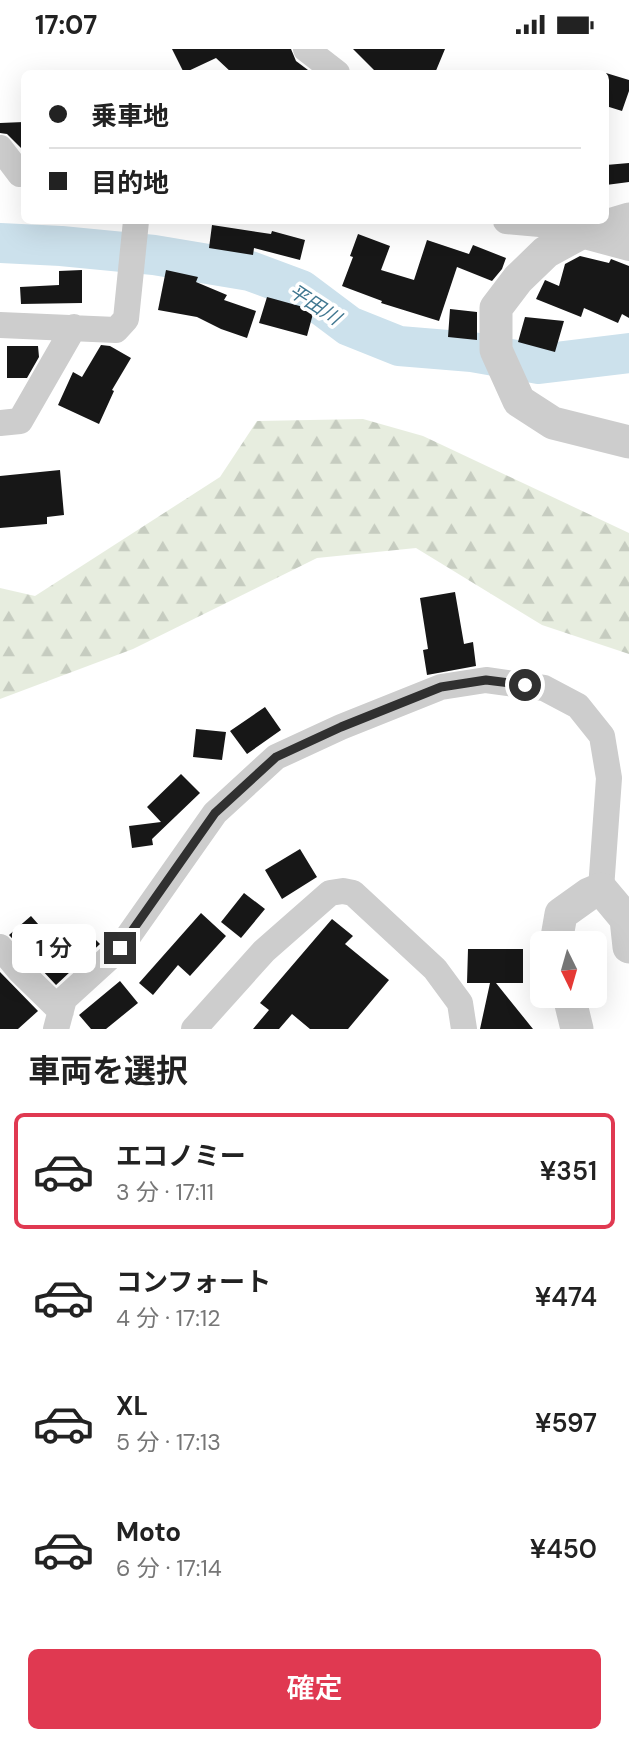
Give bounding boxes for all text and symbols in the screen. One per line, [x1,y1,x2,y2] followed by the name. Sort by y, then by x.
[35,8,97,42] text: 17:07
[91,99,169,133] text: 乗車地
[91,166,169,200] text: 目的地
[284,278,347,332] water label: 平田川
[509,669,541,701] route start
[11,923,96,972] callout: 1 分
[530,931,607,1008] north arrow
[530,931,607,1008] map controls
[104,932,136,964] route end
[36,933,72,963] text: 1 分
[28,1050,188,1092] text: 車両を選択
[116,1139,246,1173] text: エコノミー
[32,1140,95,1203] icon: car
[540,1154,597,1188] text: ¥351
[116,1177,214,1207] text: 3 分 · 17:11
[116,1265,271,1299] text: コンフォート
[32,1266,95,1329] icon: car
[535,1280,597,1314] text: ¥474
[116,1303,220,1333] text: 4 分 · 17:12
[116,1389,148,1423] text: XL
[32,1392,95,1455] icon: car
[535,1406,597,1440] text: ¥597
[116,1427,221,1457] text: 5 分 · 17:13
[116,1515,181,1549] text: Moto
[32,1518,95,1581] icon: car
[530,1532,597,1566] text: ¥450
[116,1553,222,1583] text: 6 分 · 17:14
[28,1649,601,1729] button: 確定

